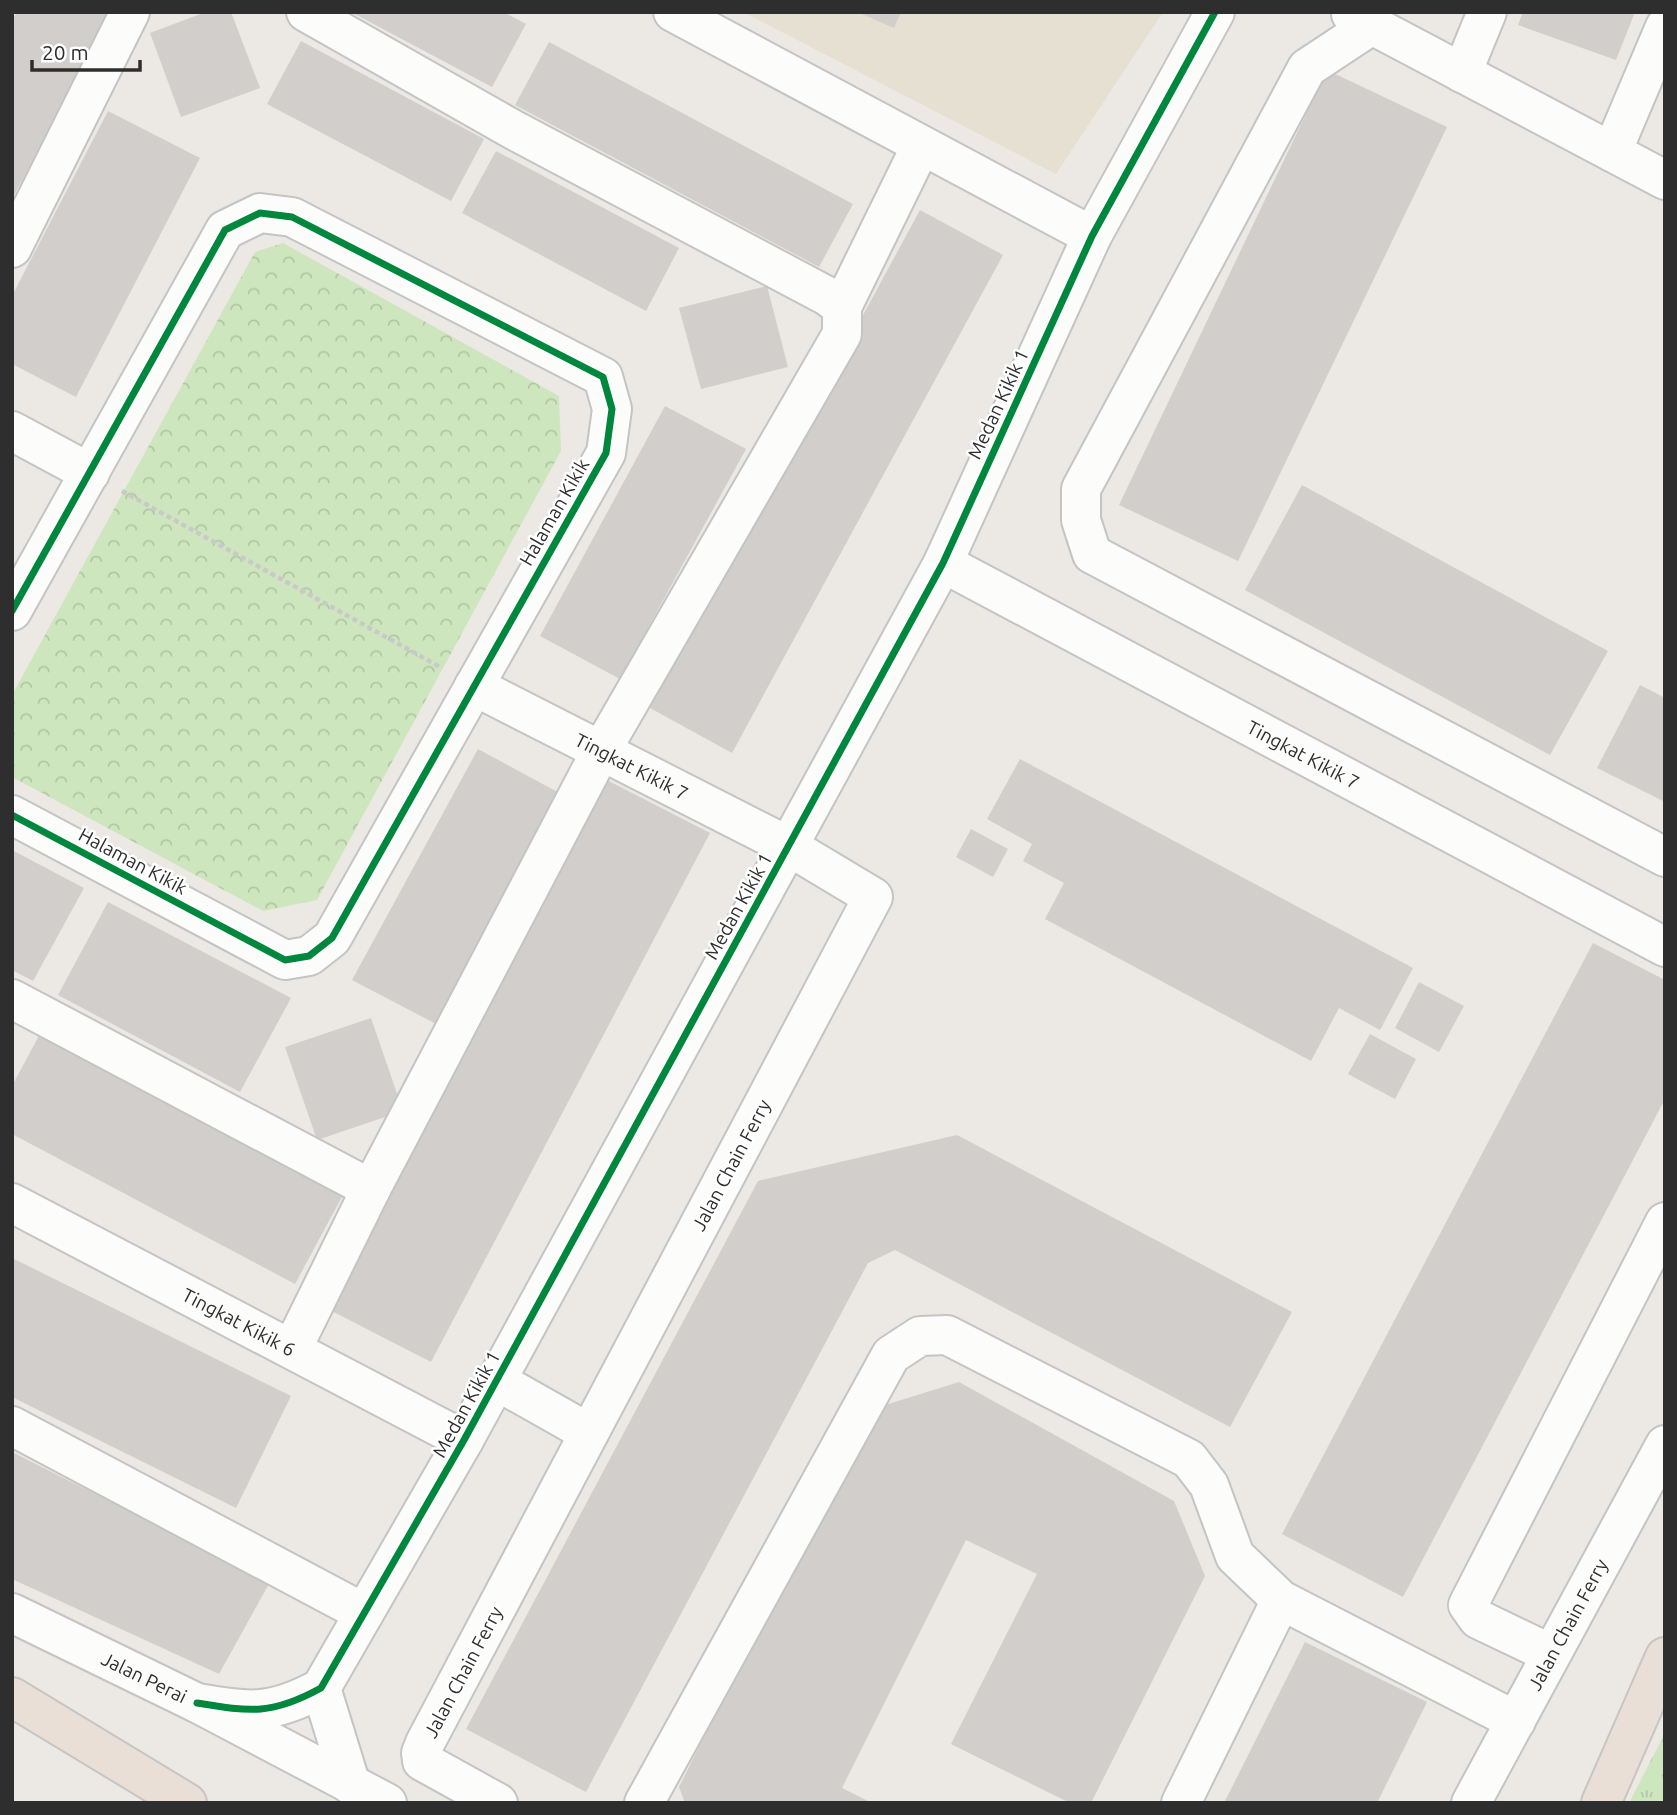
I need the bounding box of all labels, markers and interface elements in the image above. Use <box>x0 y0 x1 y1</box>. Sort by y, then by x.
scale bar <box>32 28 140 72</box>
text: 20 m <box>42 40 89 64</box>
street label: Medan Kikik 1 <box>963 346 1033 462</box>
street label: Halaman Kikik <box>515 454 594 569</box>
street label: Tingkat Kikik 7 <box>1243 716 1363 793</box>
street label: Tingkat Kikik 7 <box>571 728 692 804</box>
street label: Halaman Kikik <box>75 823 191 899</box>
street label: Medan Kikik 1 <box>700 849 776 963</box>
street label: Jalan Chain Ferry <box>687 1096 775 1234</box>
street label: Tingkat Kikik 6 <box>179 1283 299 1360</box>
street label: Medan Kikik 1 <box>428 1347 504 1461</box>
street label: Jalan Chain Ferry <box>1523 1555 1612 1694</box>
street label: Jalan Chain Ferry <box>419 1603 507 1741</box>
street label: Jalan Perai <box>98 1647 190 1707</box>

